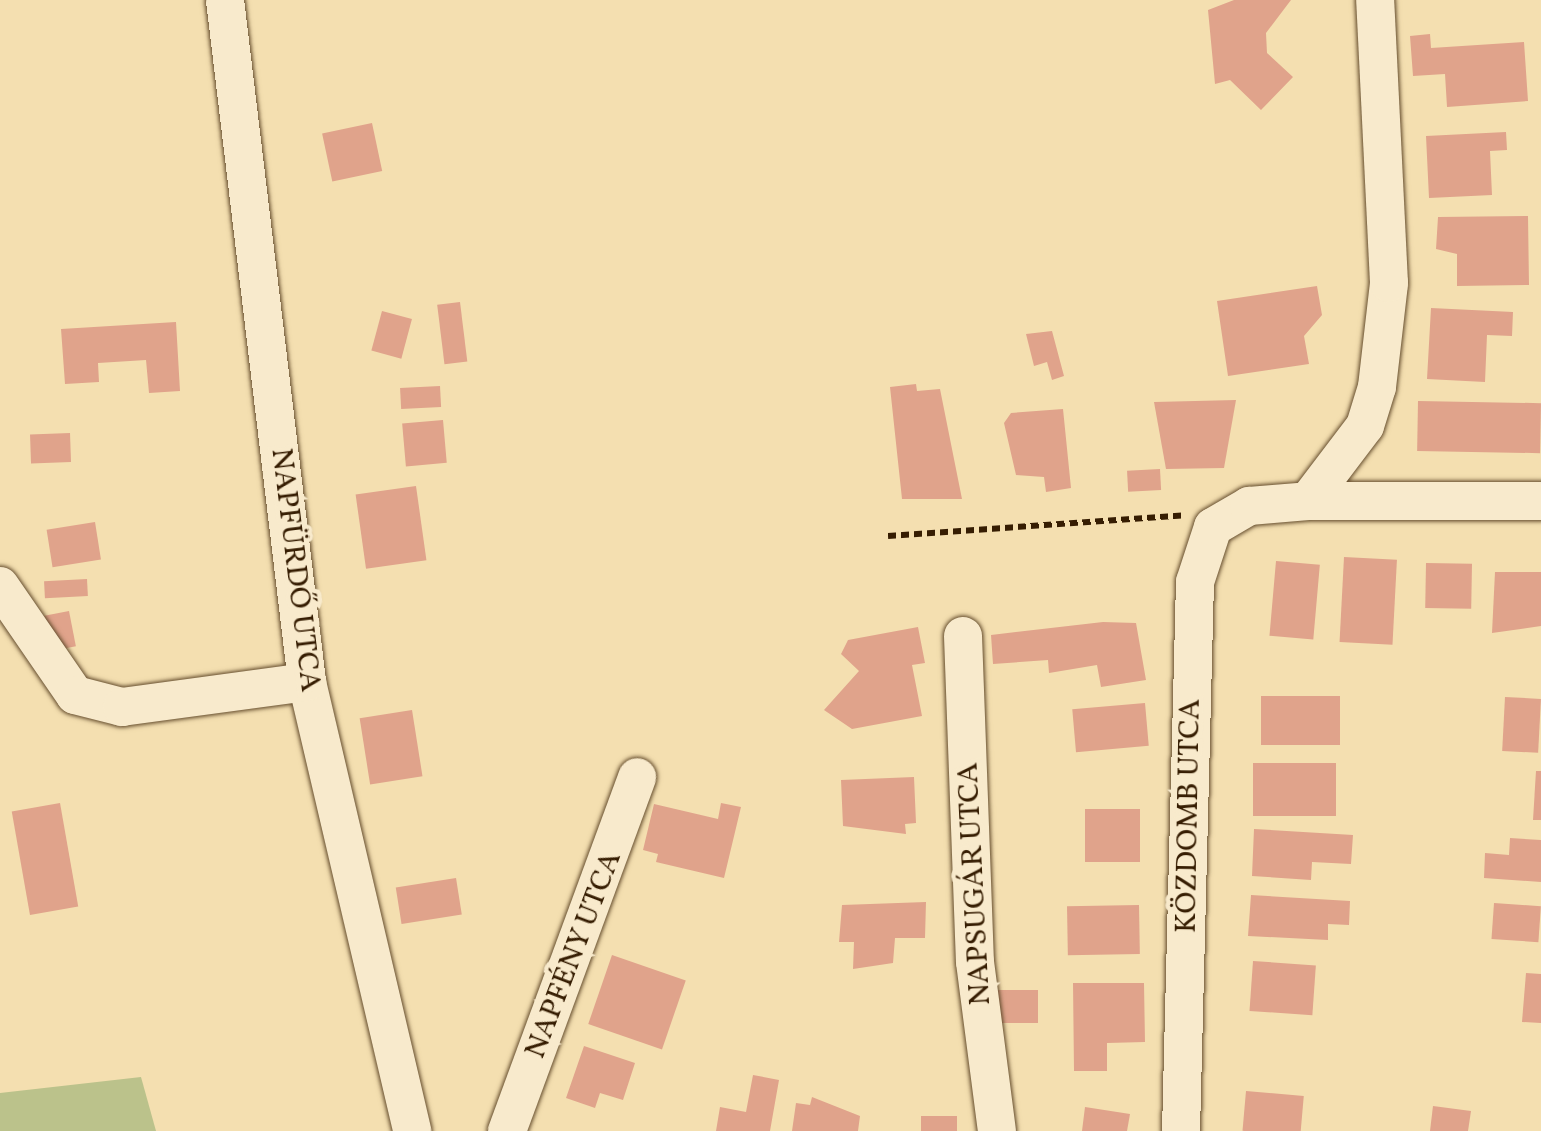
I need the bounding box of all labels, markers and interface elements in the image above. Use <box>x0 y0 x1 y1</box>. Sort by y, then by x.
street label: NAPFÜRDŐ UTCA <box>262 446 328 694</box>
street label: KÖZDOMB UTCA <box>1169 699 1209 933</box>
street label: NAPSUGÁR UTCA <box>951 762 999 1006</box>
street label: NAPFÉNY UTCA <box>518 846 630 1064</box>

